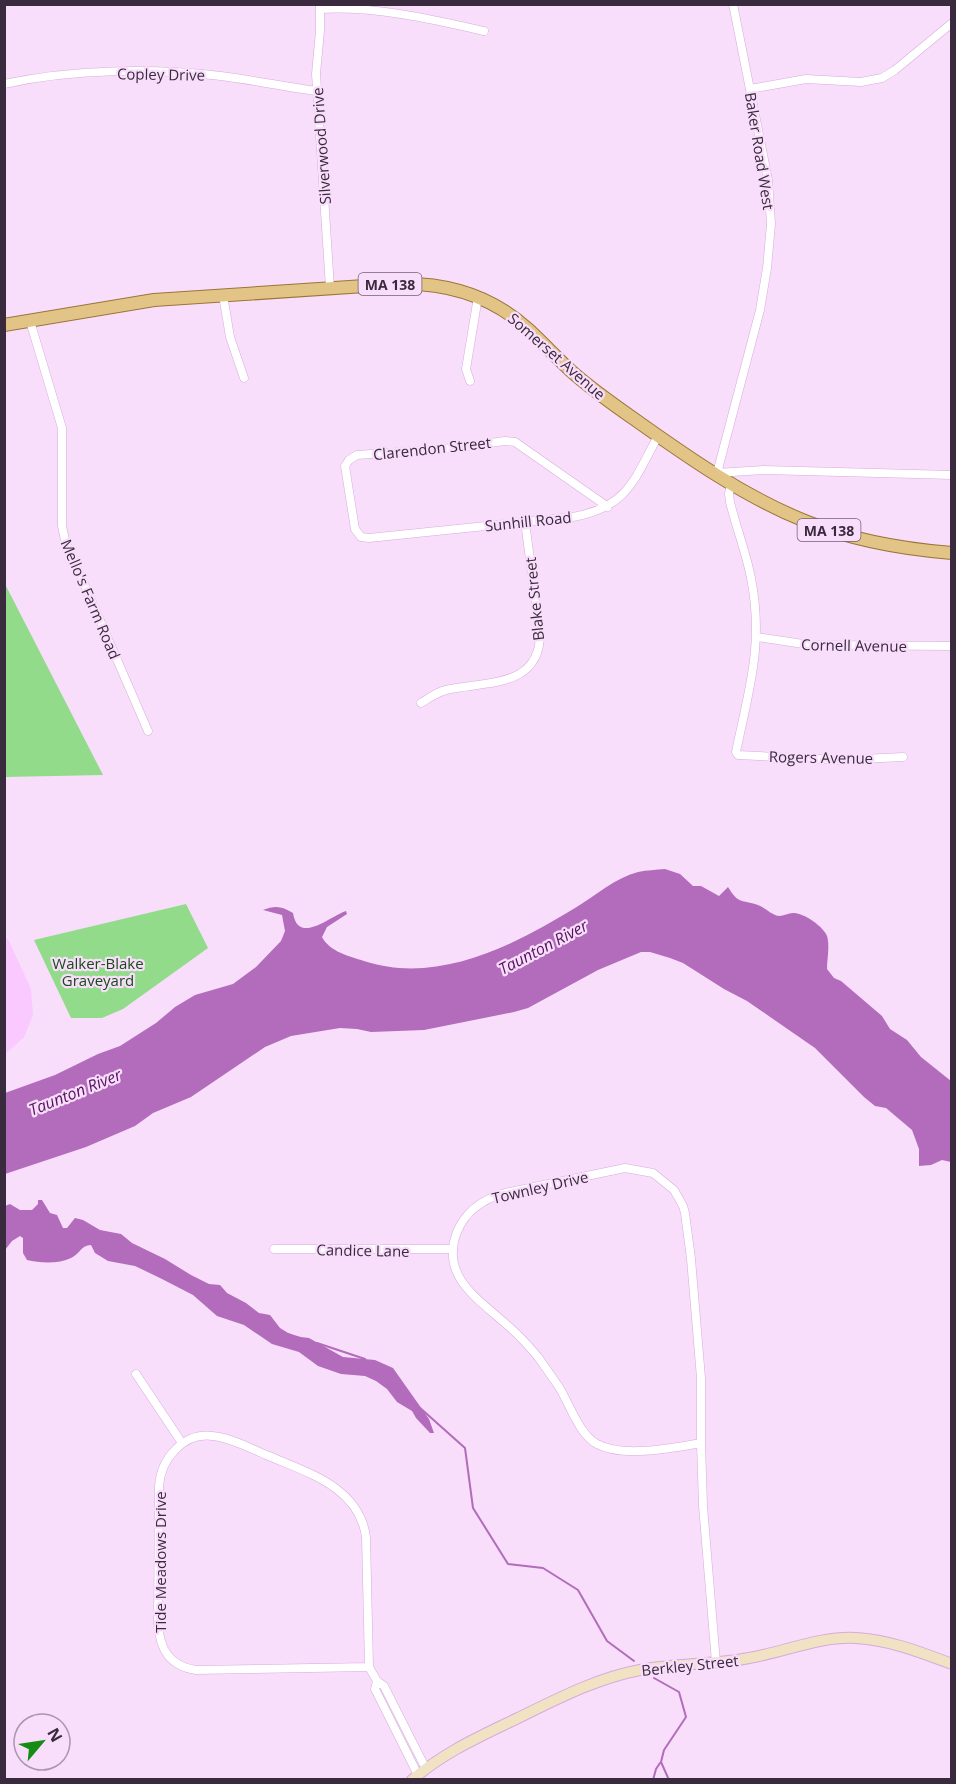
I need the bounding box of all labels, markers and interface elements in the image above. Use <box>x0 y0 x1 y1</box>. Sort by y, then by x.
street label: Copley Drive <box>117 63 205 85</box>
street label: Silverwood Drive <box>307 87 335 205</box>
street label: Baker Road West <box>741 91 779 211</box>
road number: MA 138 <box>358 273 422 295</box>
street label: Somerset Avenue <box>504 308 610 404</box>
street label: Clarendon Street <box>372 432 492 464</box>
street label: Sunhill Road <box>484 507 572 535</box>
road number: MA 138 <box>798 519 860 541</box>
street label: Mello's Farm Road <box>57 536 125 662</box>
street label: Blake Street <box>520 556 548 642</box>
street label: Cornell Avenue <box>801 634 907 656</box>
street label: Rogers Avenue <box>769 746 873 768</box>
water label: Taunton River <box>495 914 592 980</box>
park label: Walker-Blake Graveyard <box>52 953 144 990</box>
water label: Taunton River <box>25 1063 125 1121</box>
street label: Townley Drive <box>490 1166 590 1208</box>
street label: Candice Lane <box>316 1239 410 1261</box>
street label: Tide Meadows Drive <box>150 1491 170 1633</box>
street label: Berkley Street <box>640 1650 740 1680</box>
north arrow <box>12 1712 72 1772</box>
text: N <box>42 1724 68 1746</box>

